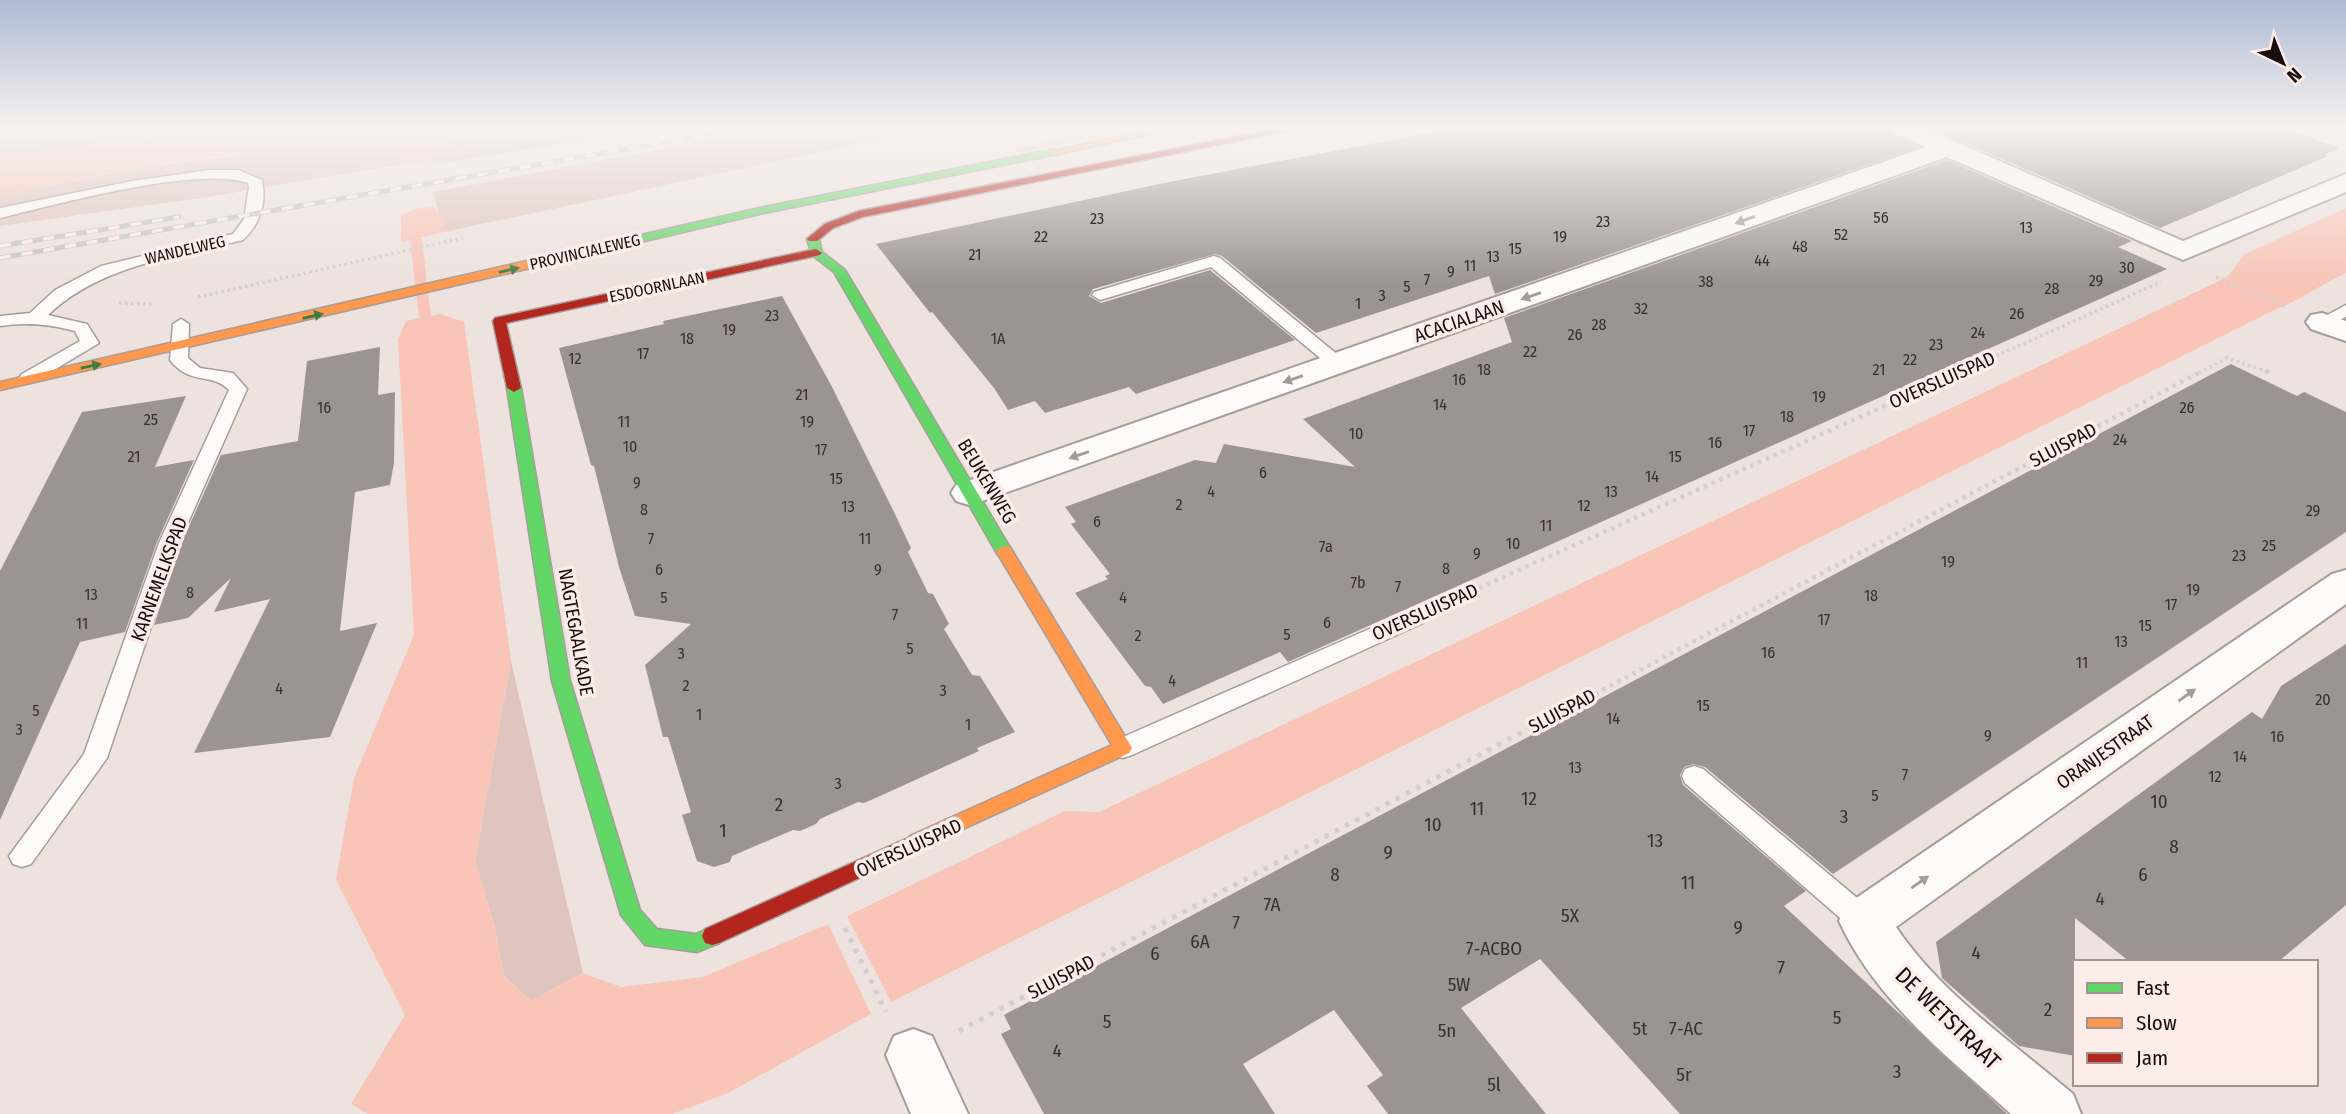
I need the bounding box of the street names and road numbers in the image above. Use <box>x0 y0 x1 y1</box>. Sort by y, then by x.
street label: PROVINCIALEWEG <box>528 230 642 274</box>
street label: WANDELWEG <box>143 232 227 268</box>
street label: ESDOORNLAAN <box>608 268 706 306</box>
street label: ACACIALAAN <box>1411 295 1507 347</box>
street label: OVERSLUISPAD <box>1885 346 1999 414</box>
street label: SLUISPAD <box>2025 418 2101 472</box>
street label: BEUKENWEG <box>953 434 1021 528</box>
street label: KARNEMELKSPAD <box>126 514 192 644</box>
street label: NAGTEGAALKADE <box>554 567 599 697</box>
street label: OVERSLUISPAD <box>1368 578 1482 646</box>
street label: SLUISPAD <box>1524 684 1600 738</box>
street label: ORANJESTRAAT <box>2052 710 2158 794</box>
street label: OVERSLUISPAD <box>853 814 965 882</box>
street label: SLUISPAD <box>1023 950 1099 1004</box>
street label: DE WETSTRAAT <box>1890 961 2007 1075</box>

